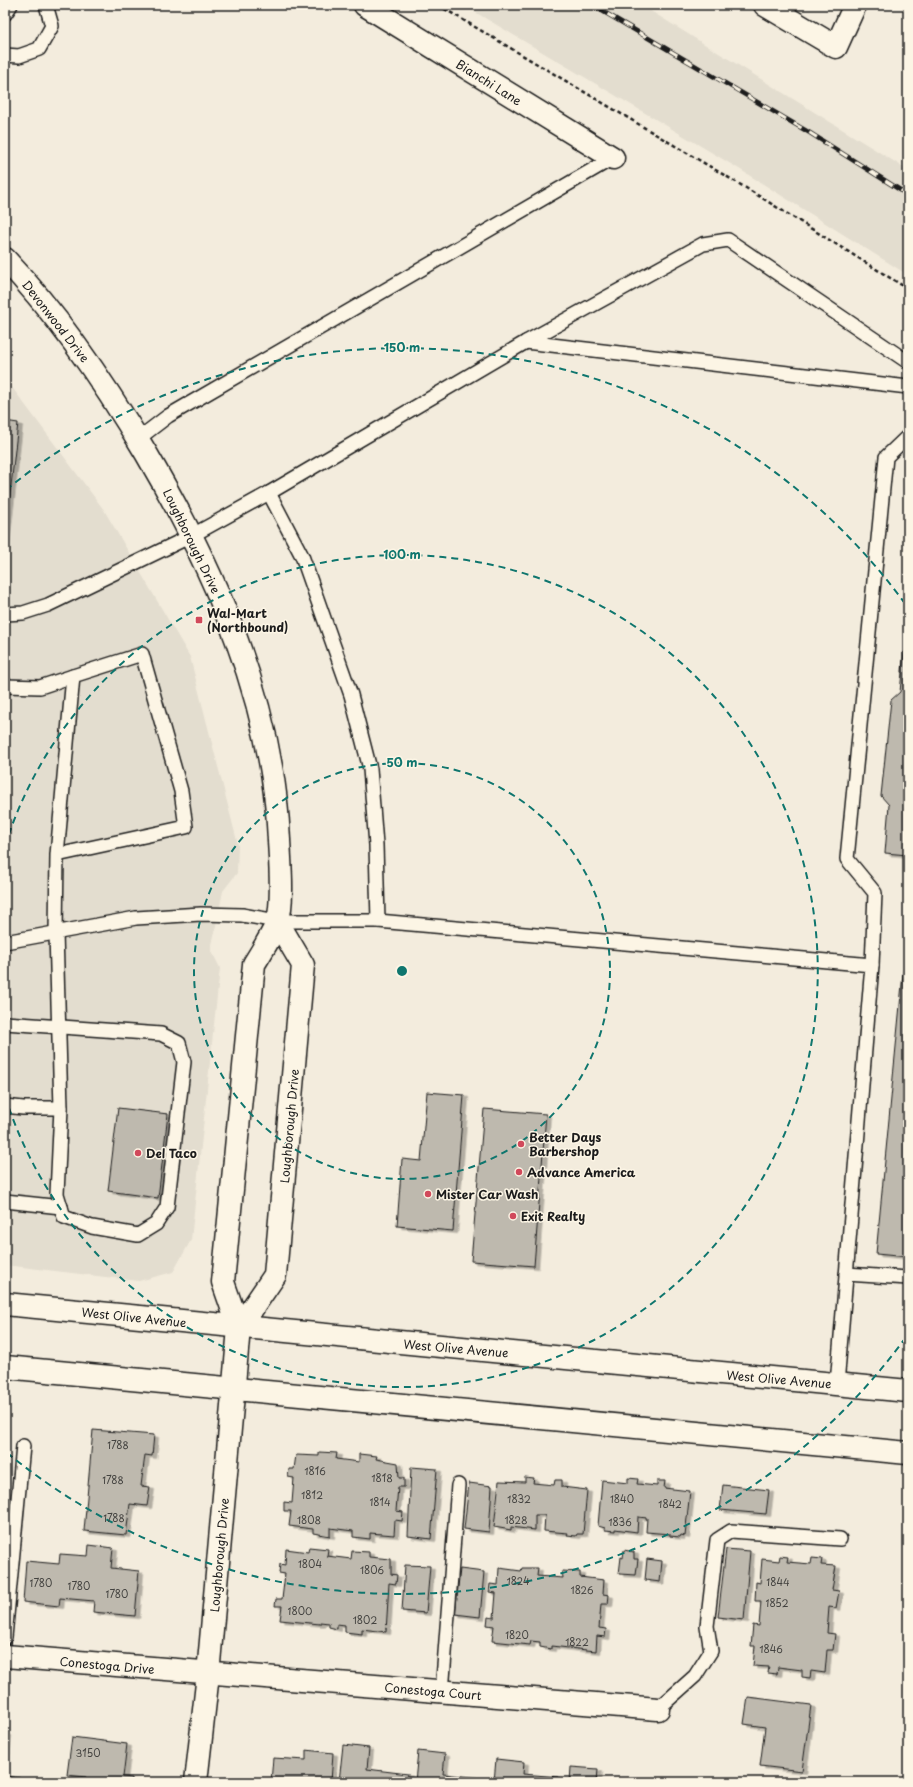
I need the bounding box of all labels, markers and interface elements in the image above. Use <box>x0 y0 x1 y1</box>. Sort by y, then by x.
street label: Bianchi Lane <box>453 55 526 110</box>
street label: Devonwood Drive <box>18 276 94 366</box>
text: 150 m <box>384 338 420 356</box>
street label: Loughborough Drive <box>159 486 225 596</box>
text: 100 m <box>383 545 421 563</box>
place label: Wal-Mart (Northbound) <box>207 604 288 636</box>
marker: Wal-Mart (Northbound) <box>194 615 204 625</box>
text: 50 m <box>386 753 418 771</box>
centre of rings <box>395 964 409 978</box>
street label: Loughborough Drive <box>275 1068 303 1184</box>
place label: Better Days Barbershop <box>529 1128 602 1160</box>
marker: Better Days Barbershop <box>516 1139 526 1149</box>
place label: Del Taco <box>146 1144 197 1162</box>
marker: Del Taco <box>133 1148 143 1158</box>
place label: Advance America <box>527 1163 636 1181</box>
marker: Advance America <box>514 1167 524 1177</box>
place label: Mister Car Wash <box>436 1185 538 1203</box>
marker: Mister Car Wash <box>423 1189 433 1199</box>
place label: Exit Realty <box>521 1207 585 1225</box>
marker: Exit Realty <box>508 1211 518 1221</box>
street label: West Olive Avenue <box>81 1303 187 1331</box>
street label: West Olive Avenue <box>403 1334 509 1362</box>
street label: West Olive Avenue <box>726 1365 832 1393</box>
house number: 1788 <box>107 1437 129 1452</box>
house number: 1816 <box>304 1463 326 1478</box>
house number: 1818 <box>371 1470 393 1485</box>
house number: 1788 <box>102 1472 124 1487</box>
house number: 1812 <box>301 1487 323 1502</box>
house number: 1832 <box>507 1491 531 1506</box>
house number: 1840 <box>610 1491 634 1506</box>
house number: 1814 <box>369 1494 391 1509</box>
house number: 1842 <box>658 1496 682 1511</box>
street label: Loughborough Drive <box>205 1497 233 1613</box>
house number: 1788 <box>103 1510 125 1525</box>
house number: 1808 <box>297 1512 321 1527</box>
house number: 1828 <box>504 1512 528 1527</box>
house number: 1836 <box>608 1514 632 1529</box>
house number: 1804 <box>298 1556 322 1571</box>
house number: 1806 <box>360 1562 384 1577</box>
house number: 1824 <box>506 1573 530 1588</box>
house number: 1844 <box>766 1574 790 1589</box>
house number: 1780 <box>30 1575 52 1590</box>
house number: 1780 <box>68 1578 90 1593</box>
house number: 1826 <box>571 1582 593 1597</box>
house number: 1780 <box>106 1586 128 1601</box>
house number: 1852 <box>766 1595 788 1610</box>
house number: 1800 <box>288 1603 312 1618</box>
house number: 1802 <box>353 1612 377 1627</box>
house number: 1820 <box>505 1627 529 1642</box>
house number: 1822 <box>565 1634 589 1649</box>
house number: 1846 <box>759 1641 783 1656</box>
street label: Conestoga Drive <box>59 1652 155 1678</box>
street label: Conestoga Court <box>384 1678 482 1704</box>
house number: 3150 <box>76 1745 100 1760</box>

